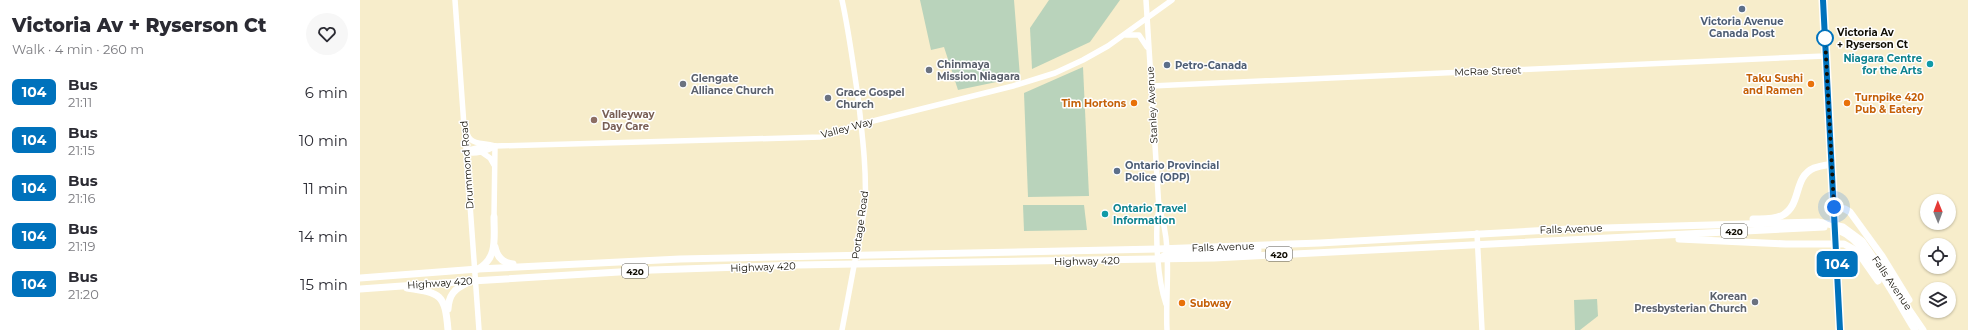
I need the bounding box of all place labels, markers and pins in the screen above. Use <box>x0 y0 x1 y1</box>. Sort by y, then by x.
marker: Victoria Avenue Canada Post <box>1737 4 1747 14</box>
place label: Victoria Avenue Canada Post <box>1699 15 1784 40</box>
place label: Victoria Av + Ryserson Ct <box>1836 26 1909 51</box>
marker: Victoria Av + Ryserson Ct <box>1816 29 1834 47</box>
place label: Niagara Centre for the Arts <box>1843 52 1923 77</box>
place label: Chinmaya Mission Niagara <box>937 58 1020 83</box>
place label: Petro-Canada <box>1175 59 1247 72</box>
marker: Niagara Centre for the Arts <box>1925 59 1935 69</box>
marker: Petro-Canada <box>1162 60 1172 70</box>
marker: Chinmaya Mission Niagara <box>924 65 934 75</box>
place label: Glengate Alliance Church <box>690 72 774 97</box>
place label: Taku Sushi and Ramen <box>1743 72 1803 97</box>
marker: Glengate Alliance Church <box>678 79 688 89</box>
marker: Taku Sushi and Ramen <box>1806 79 1816 89</box>
place label: Grace Gospel Church <box>836 86 905 111</box>
place label: Turnpike 420 Pub & Eatery <box>1855 91 1924 116</box>
marker: Grace Gospel Church <box>823 93 833 103</box>
place label: Tim Hortons <box>1061 97 1127 110</box>
marker: Tim Hortons <box>1129 98 1139 108</box>
marker: Turnpike 420 Pub & Eatery <box>1842 98 1852 108</box>
place label: Valleyway Day Care <box>601 108 655 133</box>
marker: Valleyway Day Care <box>589 115 599 125</box>
place label: Ontario Provincial Police (OPP) <box>1125 159 1219 184</box>
marker: Ontario Provincial Police (OPP) <box>1112 166 1122 176</box>
place label: Ontario Travel Information <box>1113 202 1187 227</box>
marker: Ontario Travel Information <box>1100 209 1110 219</box>
place label: Korean Presbysterian Church <box>1634 290 1747 315</box>
place label: Subway <box>1190 297 1232 310</box>
marker: Korean Presbysterian Church <box>1750 297 1760 307</box>
marker: Subway <box>1177 298 1187 308</box>

